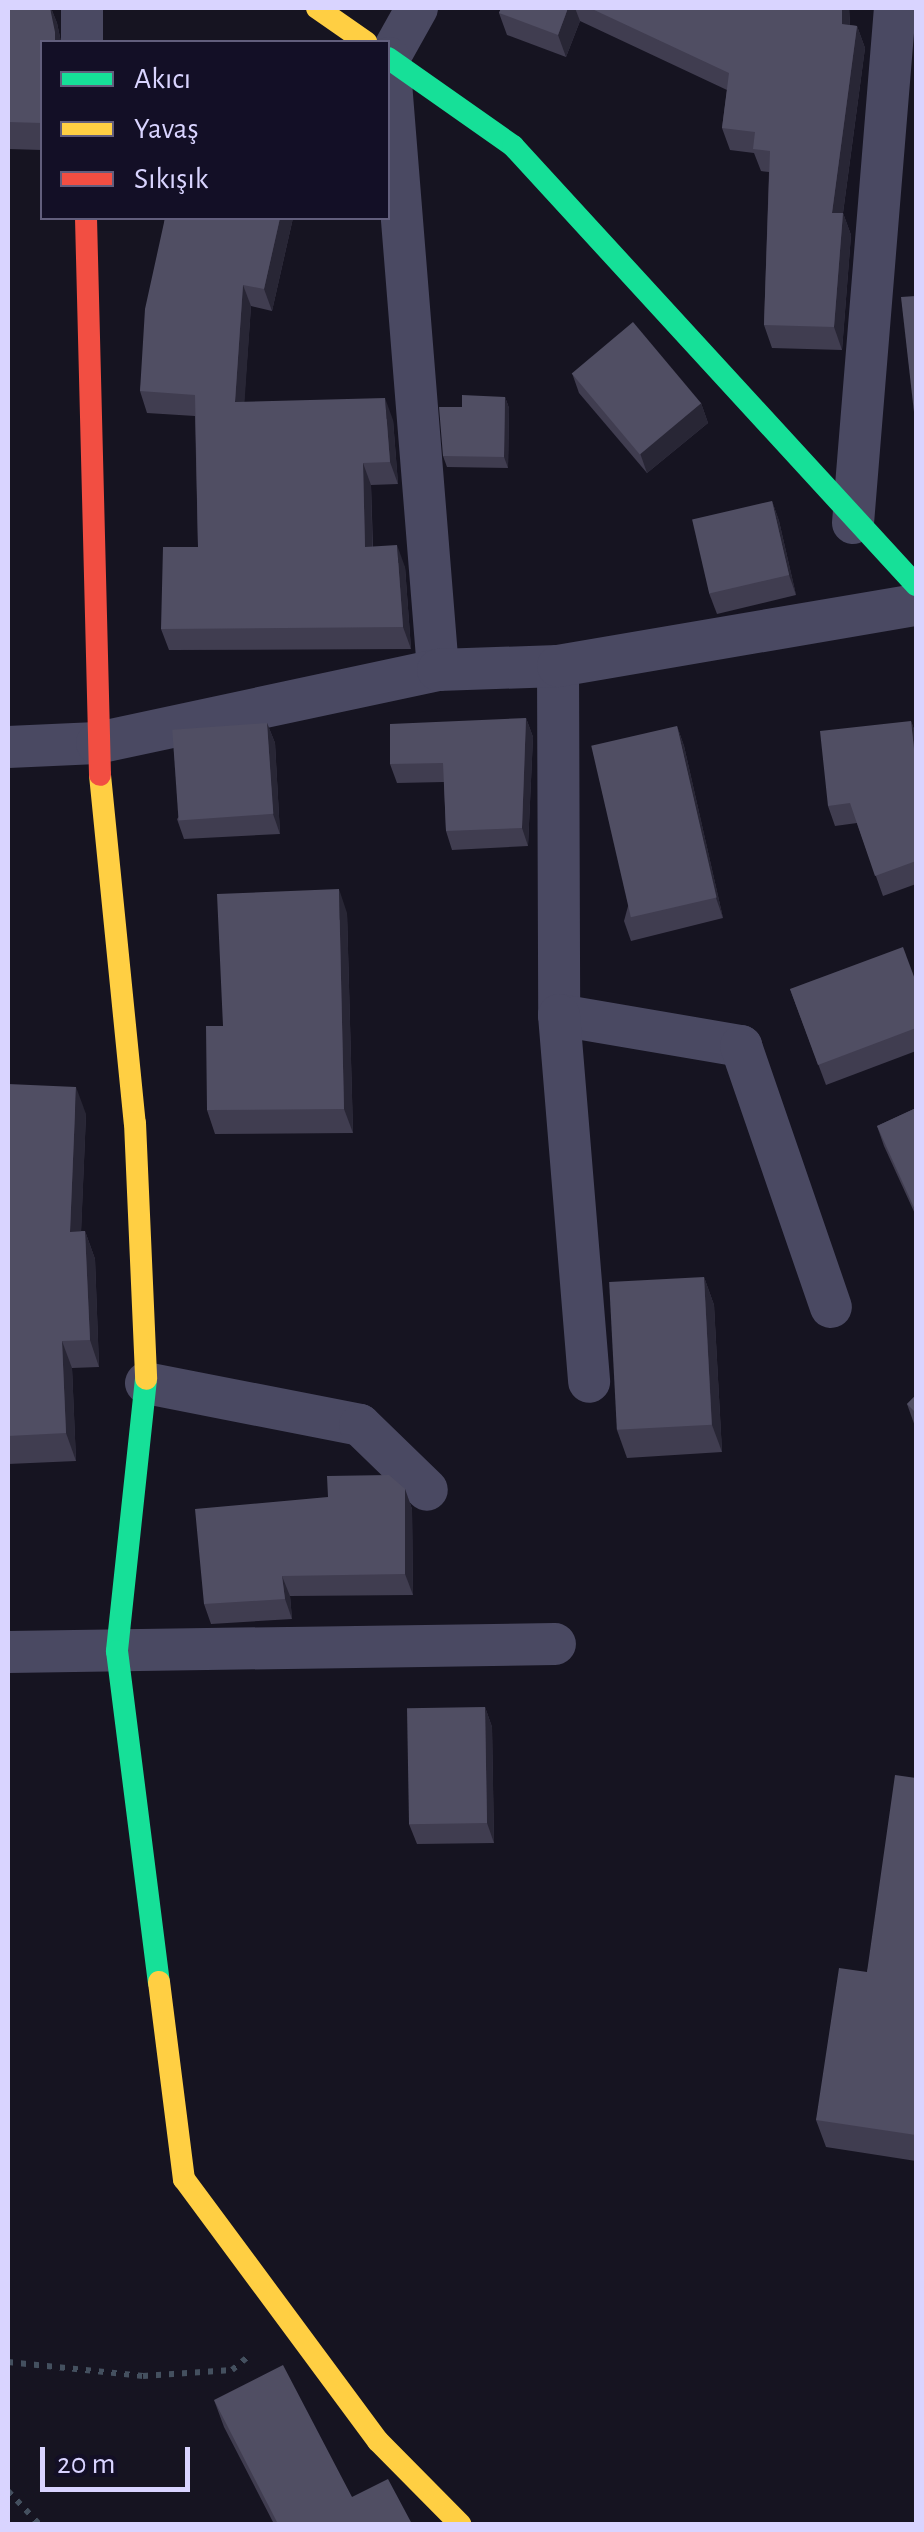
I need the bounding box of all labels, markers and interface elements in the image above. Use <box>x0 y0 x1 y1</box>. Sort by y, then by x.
legend <box>40 40 390 220</box>
text: Akıcı <box>134 64 191 94</box>
text: Yavaş <box>134 114 199 144</box>
text: Sıkışık <box>134 164 208 194</box>
scale bar <box>45 2427 195 2489</box>
text: 20 m <box>57 2449 115 2479</box>

